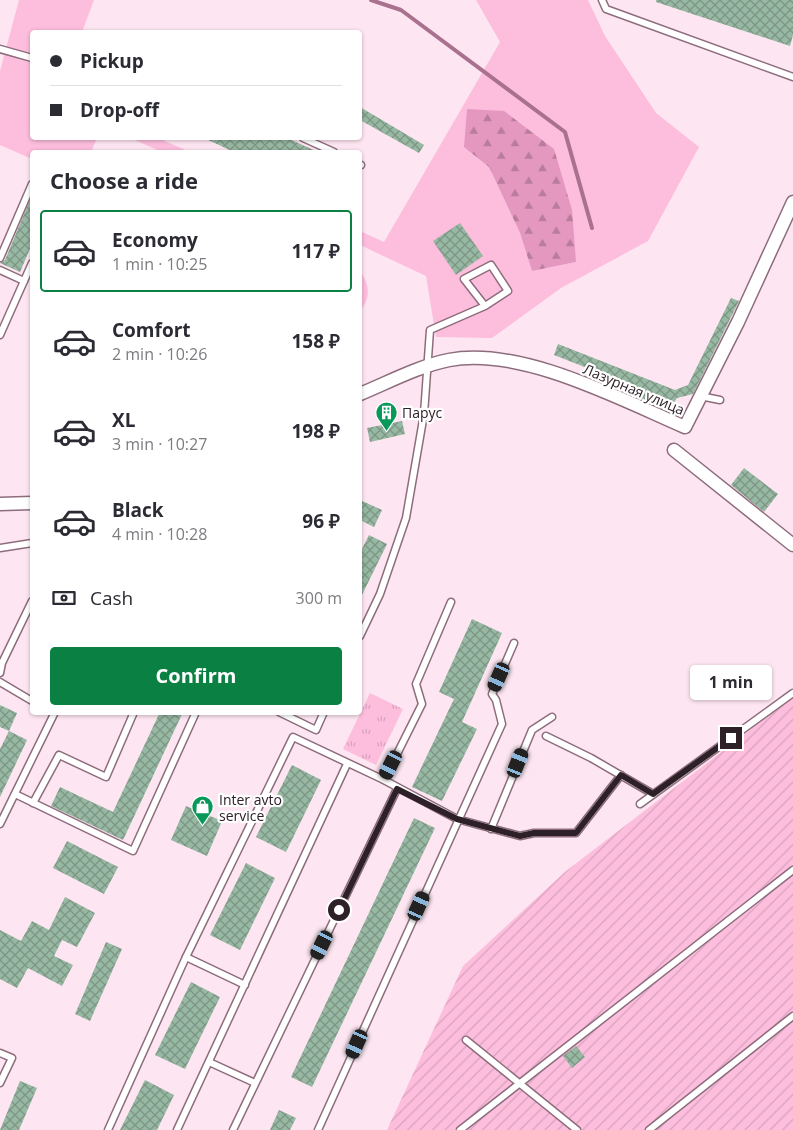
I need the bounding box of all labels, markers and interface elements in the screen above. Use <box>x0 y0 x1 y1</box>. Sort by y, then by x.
text: Pickup <box>80 48 144 74</box>
text: Drop-off <box>80 97 159 123</box>
text: Choose a ride <box>50 165 198 195</box>
text: Economy <box>112 227 198 253</box>
icon: car <box>52 229 97 274</box>
text: 117 ₽ <box>291 238 340 264</box>
text: 1 min · 10:25 <box>112 253 207 275</box>
text: Comfort <box>112 317 191 343</box>
icon: car <box>52 319 97 364</box>
text: 158 ₽ <box>291 328 340 354</box>
text: 2 min · 10:26 <box>112 343 207 365</box>
street label: Лазурная улица <box>580 359 688 419</box>
building icon: Парус <box>374 400 398 431</box>
place label: Парус <box>402 403 443 422</box>
text: XL <box>112 407 135 433</box>
icon: car <box>52 409 97 454</box>
text: 198 ₽ <box>291 418 340 444</box>
text: 3 min · 10:27 <box>112 433 207 455</box>
text: Black <box>112 497 164 523</box>
icon: car <box>52 499 97 544</box>
text: 96 ₽ <box>302 508 340 534</box>
text: 4 min · 10:28 <box>112 523 207 545</box>
icon: cash <box>50 584 78 612</box>
text: Cash <box>90 585 133 611</box>
text: 300 m <box>296 587 342 609</box>
button: Confirm <box>50 647 342 705</box>
car <box>486 660 511 694</box>
callout: 1 min <box>690 666 772 700</box>
text: 1 min <box>709 671 753 693</box>
route end <box>720 727 742 749</box>
car <box>505 746 530 780</box>
car <box>377 748 404 782</box>
place label: Inter avto service <box>219 790 282 825</box>
shop icon: Inter avto service <box>191 795 215 826</box>
car <box>406 889 431 923</box>
route start <box>328 899 350 921</box>
car <box>308 928 335 962</box>
car <box>344 1027 369 1061</box>

